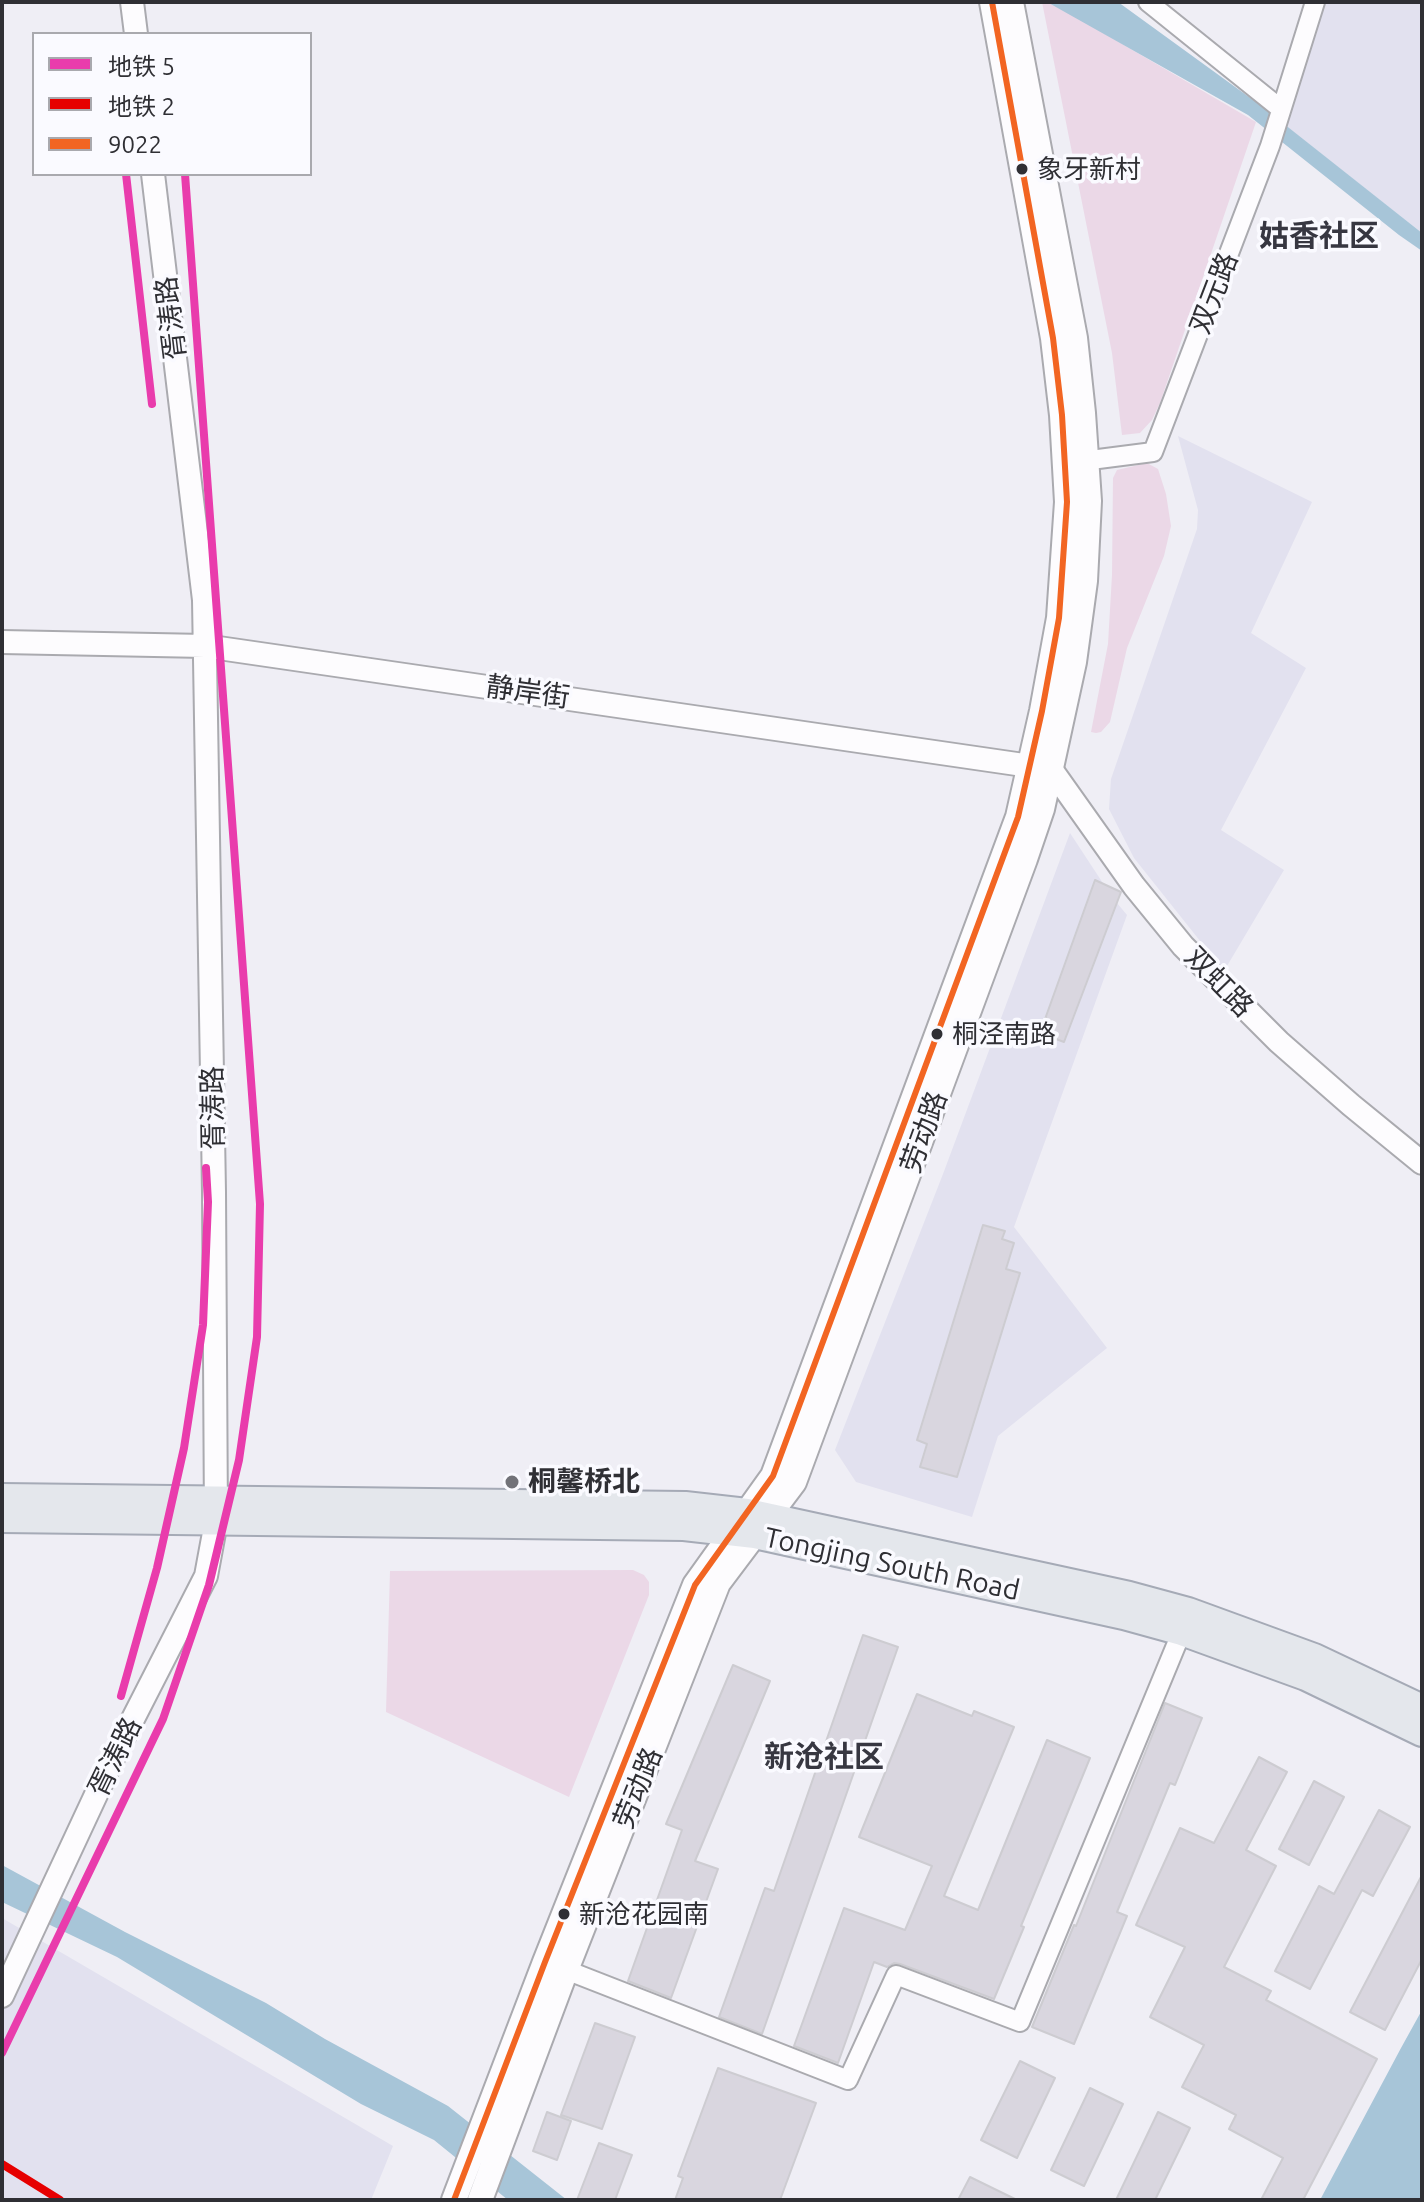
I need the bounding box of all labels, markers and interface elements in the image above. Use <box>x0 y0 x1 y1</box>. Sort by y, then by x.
legend <box>32 32 312 176</box>
text: 地铁 5 <box>108 53 175 80</box>
text: 地铁 2 <box>108 93 175 120</box>
text: 9022 <box>108 131 162 158</box>
place label: 象牙新村 <box>1037 153 1141 185</box>
marker: 象牙新村 <box>1014 161 1030 177</box>
district label: 姑香社区 <box>1259 218 1379 254</box>
street label: 双元路 <box>1183 248 1245 338</box>
street label: 胥涛路 <box>149 274 193 362</box>
street label: 静岸街 <box>484 670 572 714</box>
street label: 双虹路 <box>1178 940 1260 1024</box>
place label: 桐泾南路 <box>952 1018 1056 1050</box>
marker: 桐泾南路 <box>929 1026 945 1042</box>
street label: 胥涛路 <box>195 1066 231 1150</box>
street label: 劳动路 <box>894 1087 954 1177</box>
place label: 桐馨桥北 <box>528 1465 640 1499</box>
marker: 桐馨桥北 <box>503 1473 521 1491</box>
street label: Tongjing South Road <box>761 1521 1023 1607</box>
street label: 胥涛路 <box>81 1712 149 1802</box>
district label: 新沧社区 <box>764 1739 884 1775</box>
street label: 劳动路 <box>607 1743 669 1833</box>
place label: 新沧花园南 <box>579 1898 709 1930</box>
marker: 新沧花园南 <box>556 1906 572 1922</box>

